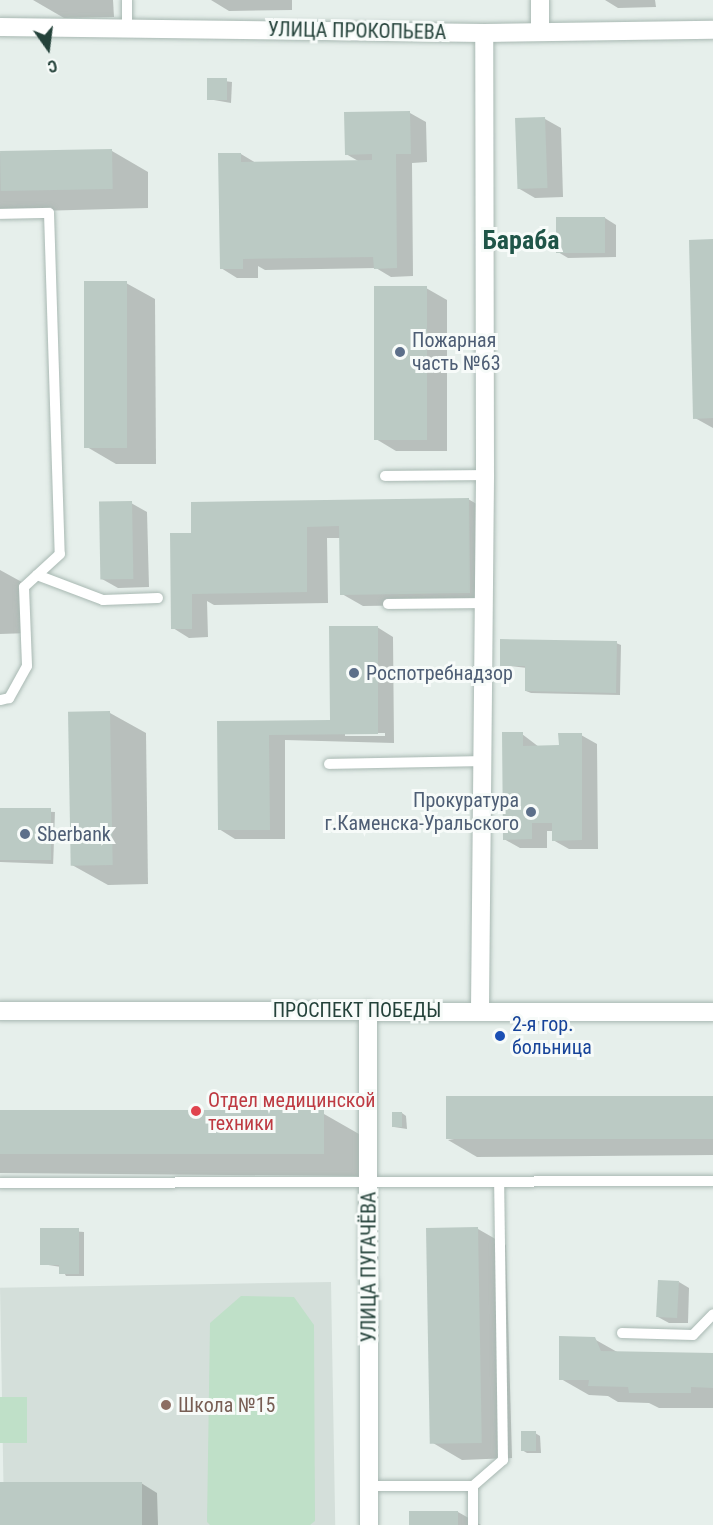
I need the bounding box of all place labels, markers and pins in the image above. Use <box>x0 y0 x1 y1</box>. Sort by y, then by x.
place label: Пожарная часть №63 <box>412 328 501 375</box>
marker: Пожарная часть №63 <box>393 345 407 359</box>
place label: Роспотребнадзор <box>366 661 513 685</box>
marker: Роспотребнадзор <box>347 666 361 680</box>
place label: Прокуратура г.Каменска-Уральского <box>325 789 519 836</box>
marker: Прокуратура г.Каменска-Уральского <box>524 805 538 819</box>
place label: Sberbank <box>37 822 111 846</box>
marker: Sberbank <box>18 827 32 841</box>
place label: 2-я гор. больница <box>512 1012 592 1059</box>
marker: 2-я гор. больница <box>493 1029 507 1043</box>
place label: Отдел медицинской техники <box>208 1088 376 1135</box>
marker: Отдел медицинской техники <box>189 1104 203 1118</box>
place label: Школа №15 <box>178 1393 275 1417</box>
marker: Школа №15 <box>159 1398 173 1412</box>

